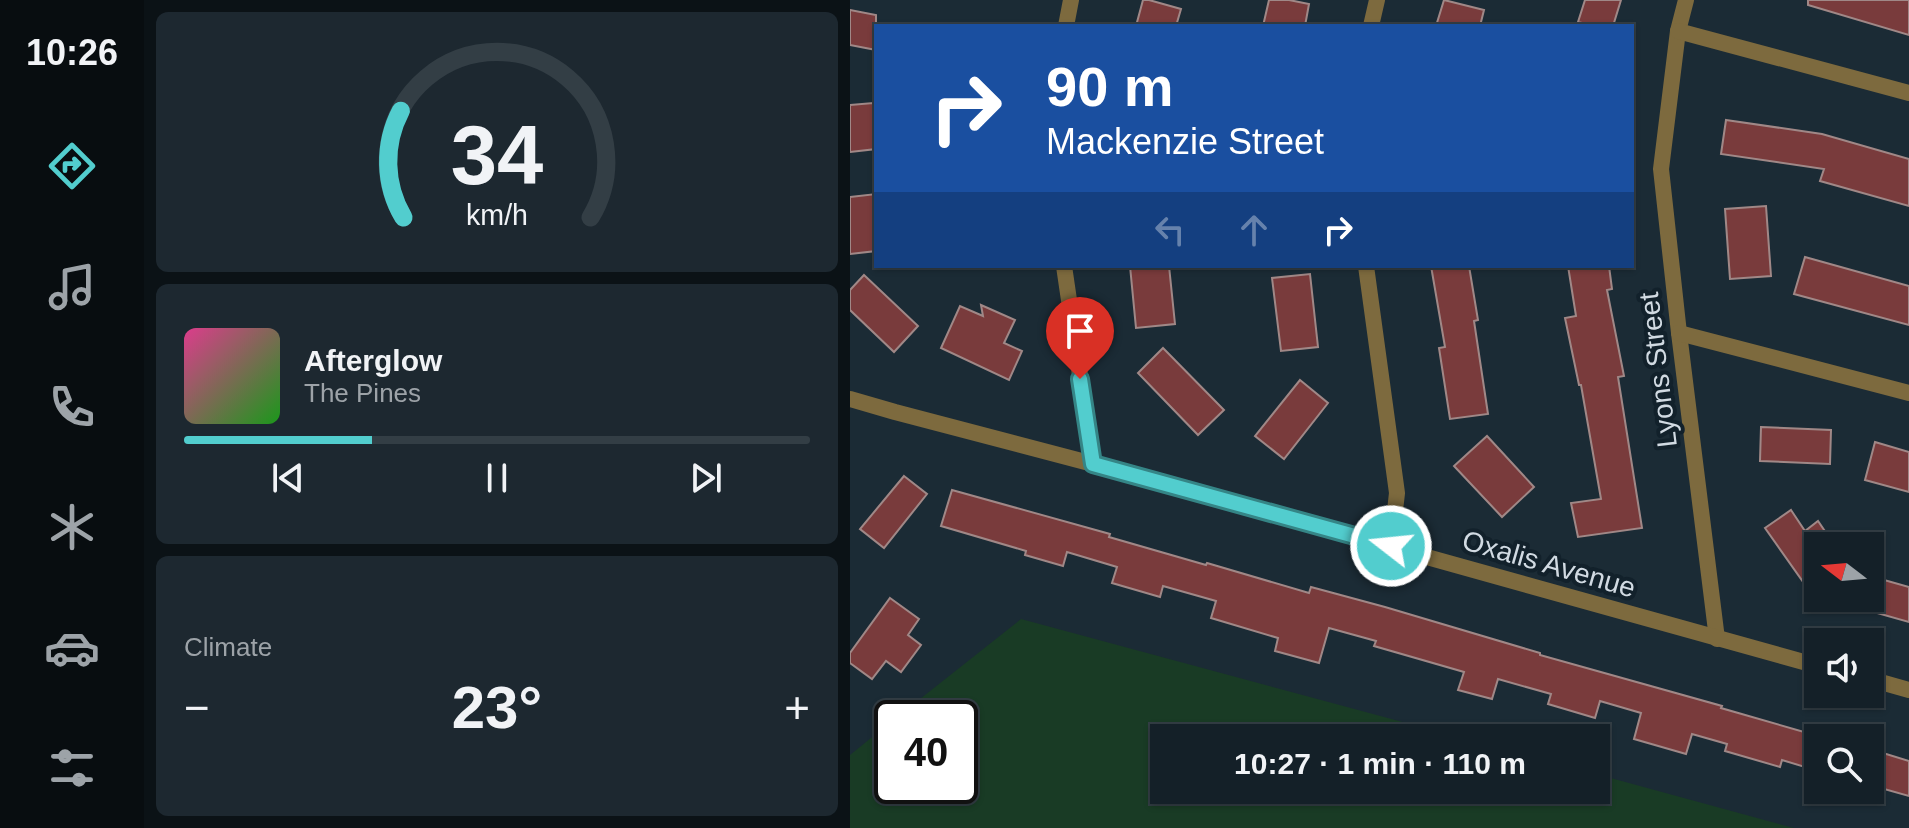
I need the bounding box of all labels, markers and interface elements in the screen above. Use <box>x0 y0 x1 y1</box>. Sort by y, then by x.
text: 10:26 <box>26 32 118 73</box>
text: 90 m <box>1046 55 1174 118</box>
icon: right <box>914 56 1018 160</box>
text: 34 <box>451 109 543 202</box>
text: Mackenzie Street <box>1046 121 1324 162</box>
icon: directions <box>44 138 100 194</box>
text: km/h <box>466 199 528 231</box>
icon: left <box>1148 208 1192 252</box>
icon: ahead <box>1232 208 1276 252</box>
icon: right <box>1316 208 1360 252</box>
icon: music <box>44 259 100 315</box>
street label: Lyons Street <box>1633 290 1683 449</box>
pin <box>1046 297 1114 379</box>
icon: arrive <box>1058 309 1102 353</box>
text: Afterglow <box>304 344 442 377</box>
text: The Pines <box>304 378 421 408</box>
icon: phone <box>44 379 100 435</box>
icon: previous <box>266 456 310 500</box>
icon: pause <box>475 456 519 500</box>
icon: next <box>684 456 728 500</box>
icon: climate <box>44 499 100 555</box>
position arrow <box>1349 504 1433 588</box>
street label: Oxalis Avenue <box>1459 524 1639 604</box>
north arrow <box>1804 532 1884 612</box>
map controls <box>1804 532 1884 804</box>
icon: car <box>44 620 100 676</box>
button: sound <box>1804 628 1884 708</box>
text: Climate <box>184 632 272 662</box>
text: 23° <box>452 674 542 741</box>
text: − <box>184 683 210 732</box>
text: + <box>784 683 810 732</box>
speed limit sign: 40 <box>874 700 978 804</box>
button: search <box>1804 724 1884 804</box>
icon: filters <box>44 740 100 796</box>
text: 10:27 · 1 min · 110 m <box>1234 747 1526 780</box>

